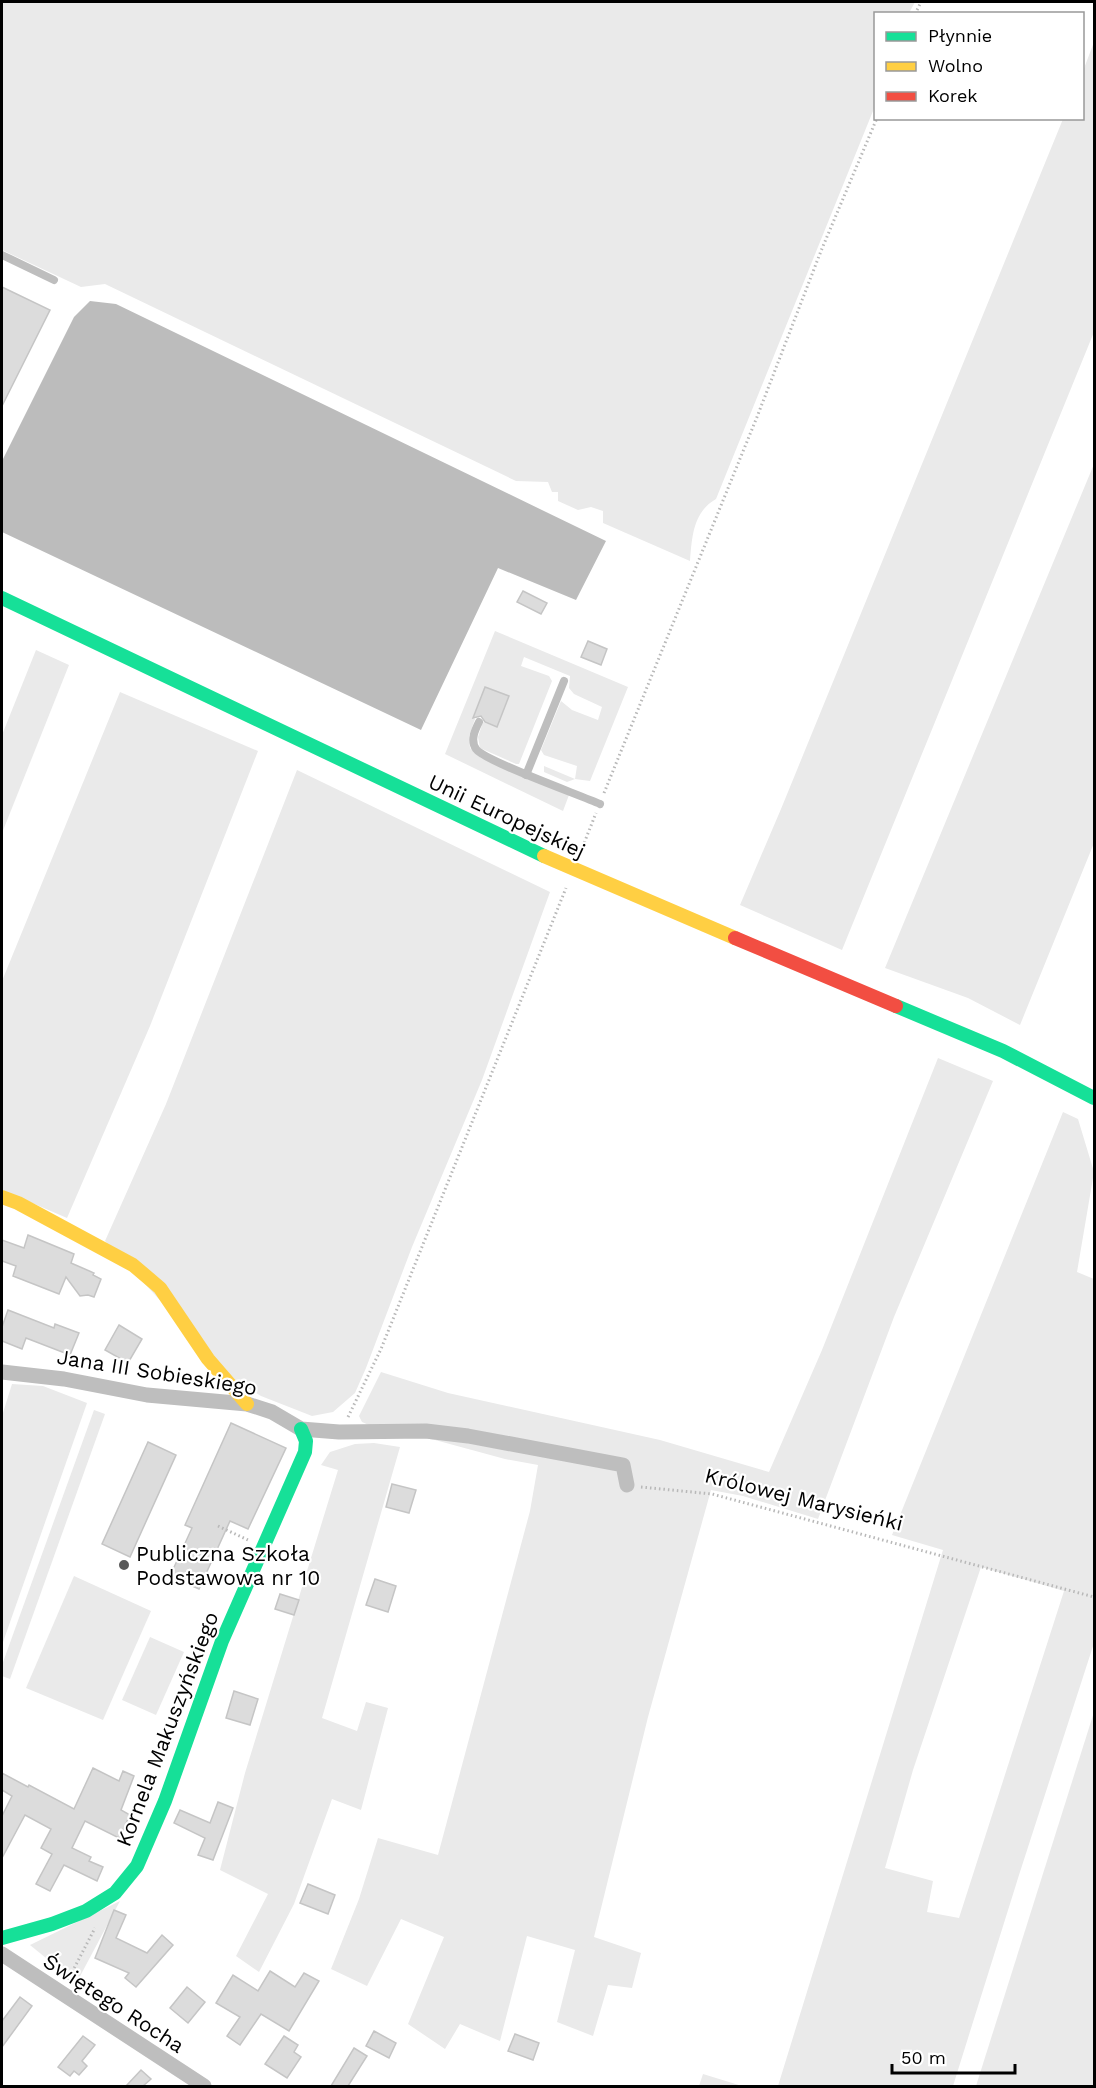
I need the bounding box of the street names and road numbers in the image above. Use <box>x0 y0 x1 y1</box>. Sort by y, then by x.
street label: Unii Europejskiej <box>425 769 589 863</box>
street label: Jana III Sobieskiego <box>55 1344 259 1400</box>
street label: Królowej Marysieńki <box>702 1462 906 1536</box>
street label: Kornela Makuszyńskiego <box>111 1608 223 1850</box>
street label: Świętego Rocha <box>39 1948 189 2058</box>

